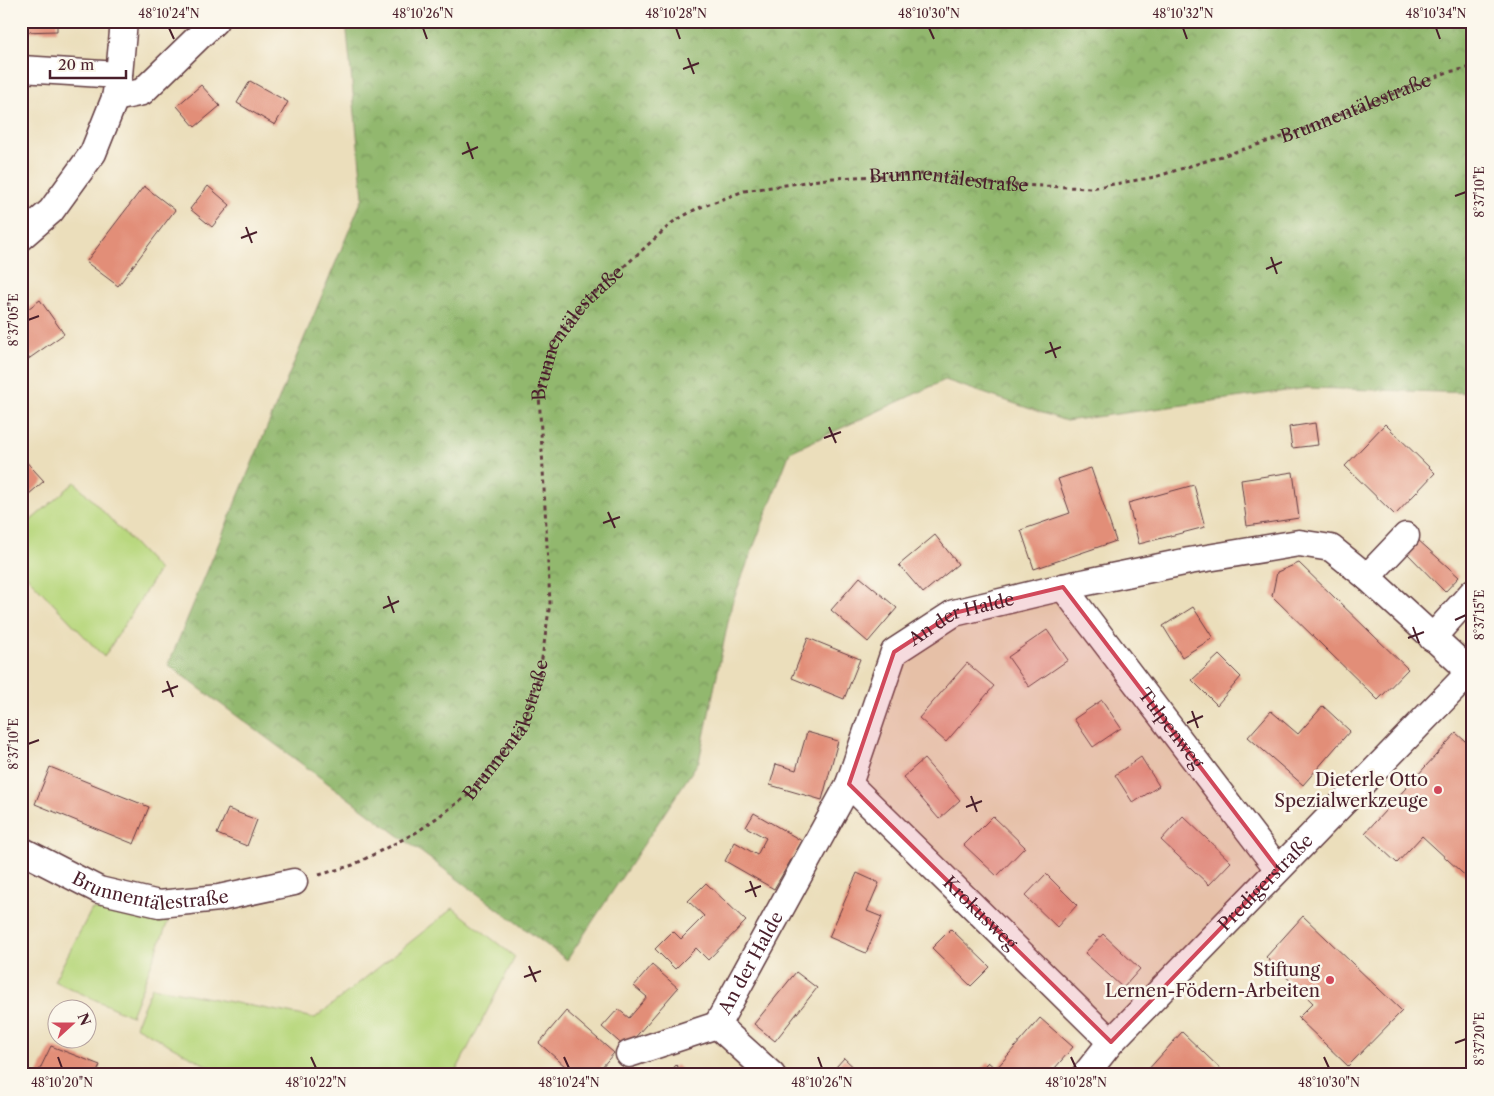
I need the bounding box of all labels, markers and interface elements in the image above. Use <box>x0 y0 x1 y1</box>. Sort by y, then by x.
text: 48°10'24"N <box>138 6 200 21</box>
text: 48°10'26"N <box>392 6 454 21</box>
text: 48°10'28"N <box>645 6 707 21</box>
text: 48°10'30"N <box>898 6 960 21</box>
text: 48°10'32"N <box>1152 6 1214 21</box>
text: 48°10'34"N <box>1405 6 1467 21</box>
scale bar <box>50 48 126 80</box>
text: 20 m <box>58 55 94 74</box>
street label: Brunnentälestraße <box>1278 69 1434 148</box>
street label: Brunnentälestraße <box>868 163 1029 196</box>
text: 8°37'10"E <box>1472 166 1487 218</box>
street label: Brunnentälestraße <box>528 261 628 401</box>
text: 8°37'05"E <box>6 293 21 347</box>
street label: An der Halde <box>904 588 1017 651</box>
text: 8°37'15"E <box>1472 590 1487 640</box>
street label: Brunnentälestraße <box>458 658 553 805</box>
street label: Tulpenweg <box>1133 684 1209 774</box>
text: 8°37'10"E <box>6 718 21 770</box>
place label: Dieterle Otto Spezialwerkzeuge <box>1274 769 1428 812</box>
marker: Dieterle Otto Spezialwerkzeuge <box>1432 784 1444 796</box>
street label: Predigerstraße <box>1214 830 1318 936</box>
street label: Brunnentälestraße <box>68 867 231 915</box>
street label: Krokusweg <box>938 872 1022 955</box>
street label: An der Halde <box>713 908 788 1019</box>
place label: Stiftung Lernen-Födern-Arbeiten <box>1105 959 1320 1002</box>
marker: Stiftung Lernen-Födern-Arbeiten <box>1324 974 1336 986</box>
north arrow <box>48 998 98 1048</box>
text: N <box>74 1010 95 1028</box>
text: 8°37'20"E <box>1472 1012 1487 1066</box>
text: 48°10'20"N <box>31 1075 93 1090</box>
text: 48°10'22"N <box>285 1075 347 1090</box>
text: 48°10'24"N <box>538 1075 600 1090</box>
text: 48°10'26"N <box>791 1075 853 1090</box>
text: 48°10'28"N <box>1045 1075 1107 1090</box>
text: 48°10'30"N <box>1298 1075 1360 1090</box>

